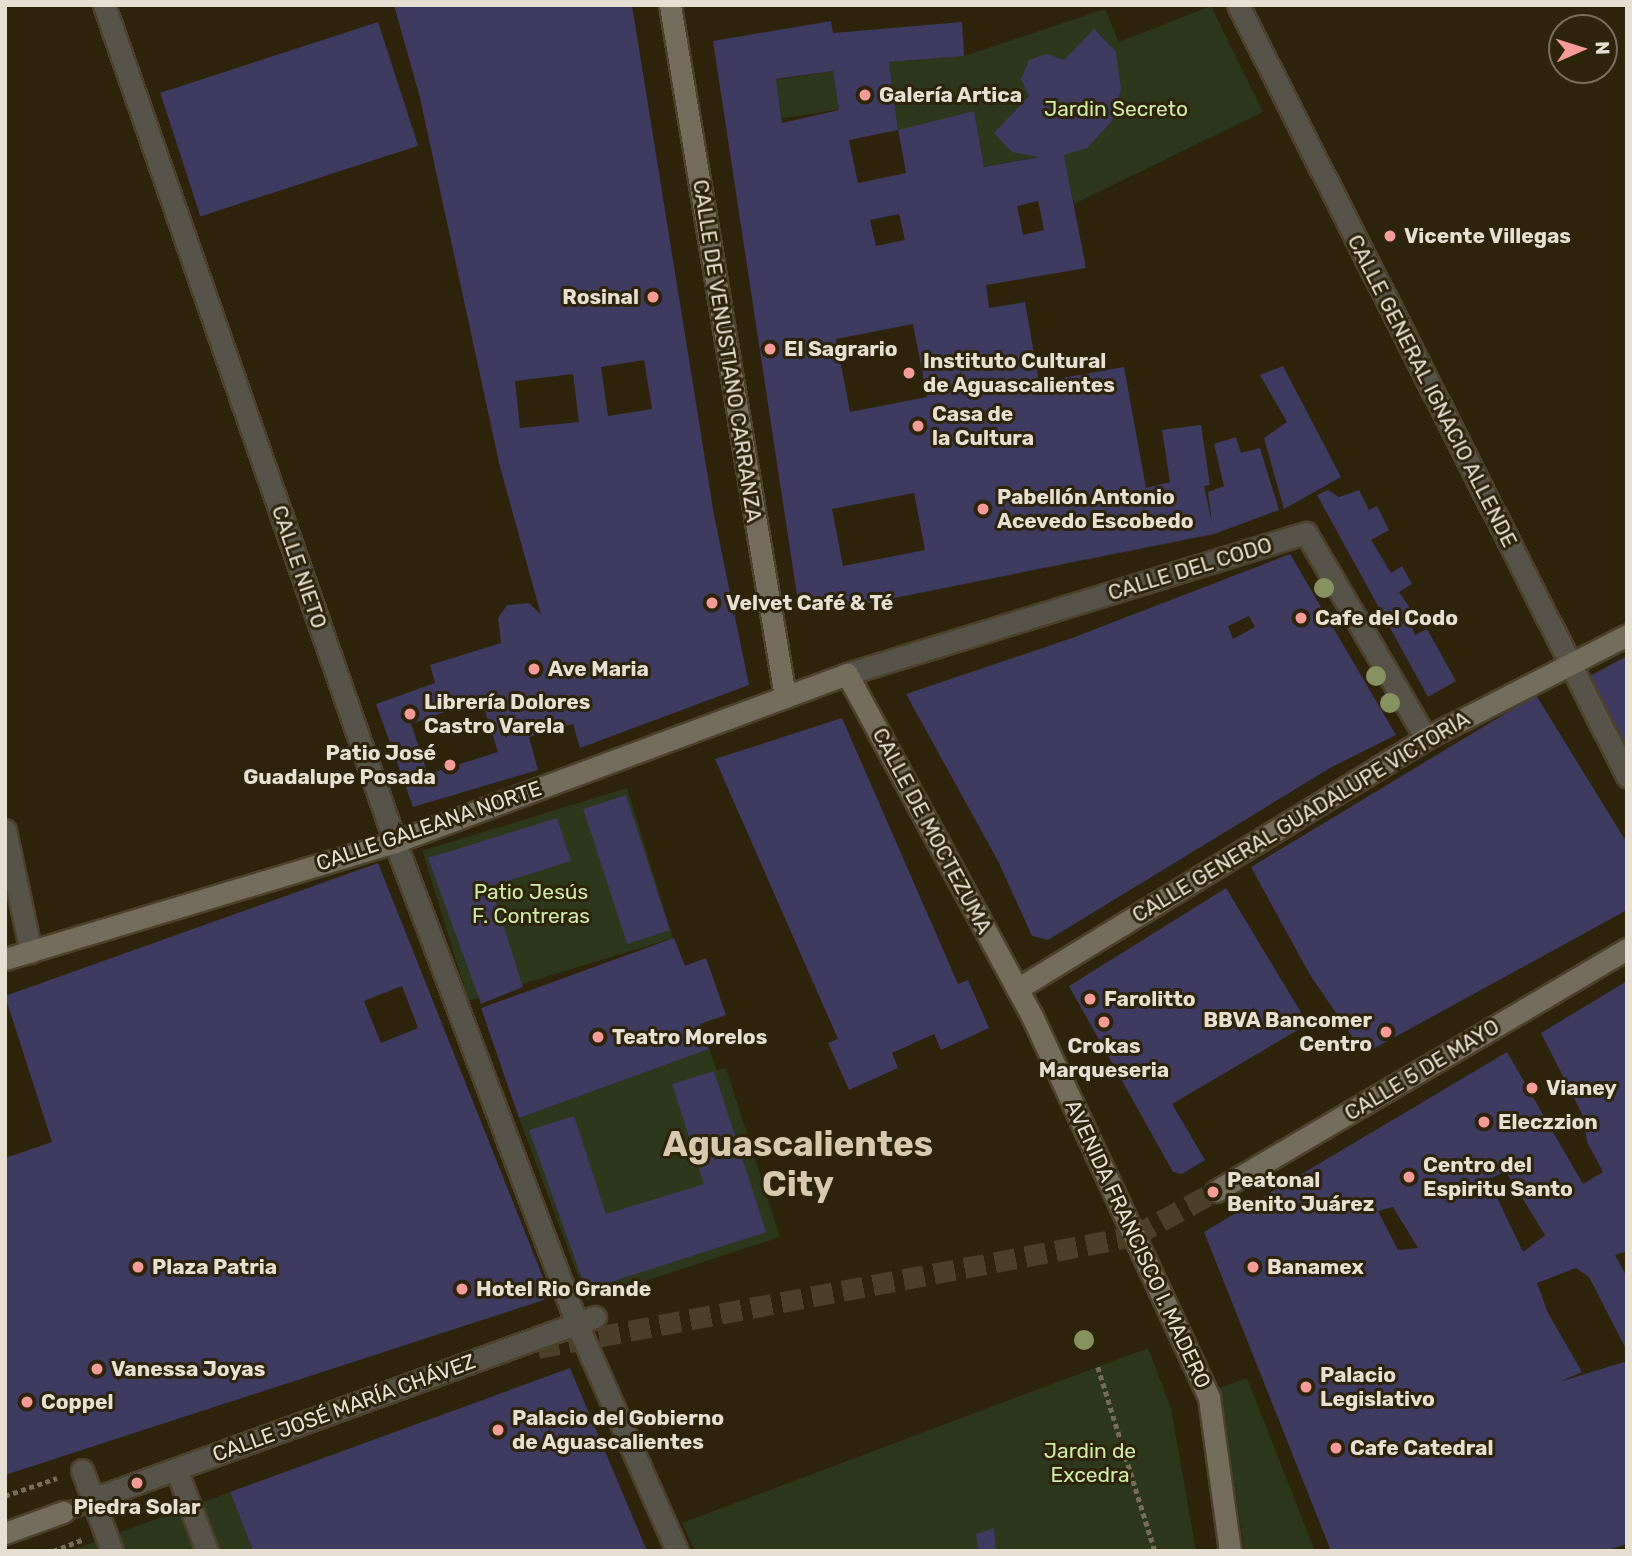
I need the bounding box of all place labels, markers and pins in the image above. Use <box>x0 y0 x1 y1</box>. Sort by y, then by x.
place label: Galería Artica <box>879 82 1023 108</box>
marker: Galería Artica <box>857 87 873 103</box>
place label: Vicente Villegas <box>1404 223 1571 249</box>
marker: Vicente Villegas <box>1382 228 1398 244</box>
place label: Rosinal <box>562 284 639 310</box>
marker: Rosinal <box>645 289 661 305</box>
place label: El Sagrario <box>784 336 898 362</box>
marker: El Sagrario <box>762 341 778 357</box>
place label: Instituto Cultural de Aguascalientes <box>923 348 1115 398</box>
marker: Instituto Cultural de Aguascalientes <box>901 365 917 381</box>
place label: Casa de la Cultura <box>932 401 1034 451</box>
marker: Casa de la Cultura <box>910 418 926 434</box>
place label: Pabellón Antonio Acevedo Escobedo <box>997 484 1194 534</box>
marker: Pabellón Antonio Acevedo Escobedo <box>975 501 991 517</box>
place label: Velvet Café & Té <box>726 590 894 616</box>
marker: Velvet Café & Té <box>704 595 720 611</box>
place label: Cafe del Codo <box>1315 605 1458 631</box>
marker: Cafe del Codo <box>1293 610 1309 626</box>
place label: Ave Maria <box>548 656 649 682</box>
marker: Ave Maria <box>526 661 542 677</box>
place label: Librería Dolores Castro Varela <box>424 689 590 739</box>
marker: Librería Dolores Castro Varela <box>402 706 418 722</box>
place label: Patio José Guadalupe Posada <box>243 740 436 790</box>
marker: Patio José Guadalupe Posada <box>442 757 458 773</box>
place label: Farolitto <box>1104 986 1196 1012</box>
marker: Farolitto <box>1082 991 1098 1007</box>
place label: BBVA Bancomer Centro <box>1203 1007 1372 1057</box>
marker: Crokas Marqueseria <box>1096 1014 1112 1030</box>
place label: Teatro Morelos <box>612 1024 767 1050</box>
marker: BBVA Bancomer Centro <box>1378 1024 1394 1040</box>
marker: Teatro Morelos <box>590 1029 606 1045</box>
place label: Crokas Marqueseria <box>1039 1033 1169 1083</box>
place label: Vianey <box>1546 1075 1617 1101</box>
marker: Vianey <box>1524 1080 1540 1096</box>
place label: Eleczzion <box>1498 1109 1598 1135</box>
marker: Eleczzion <box>1476 1114 1492 1130</box>
place label: Centro del Espiritu Santo <box>1423 1152 1573 1202</box>
place label: Peatonal Benito Juárez <box>1227 1167 1374 1217</box>
marker: Centro del Espiritu Santo <box>1401 1169 1417 1185</box>
marker: Peatonal Benito Juárez <box>1205 1184 1221 1200</box>
place label: Plaza Patria <box>152 1254 277 1280</box>
place label: Banamex <box>1267 1254 1364 1280</box>
marker: Plaza Patria <box>130 1259 146 1275</box>
marker: Banamex <box>1245 1259 1261 1275</box>
place label: Hotel Rio Grande <box>476 1276 651 1302</box>
marker: Hotel Rio Grande <box>454 1281 470 1297</box>
place label: Vanessa Joyas <box>111 1356 265 1382</box>
marker: Vanessa Joyas <box>89 1361 105 1377</box>
place label: Palacio Legislativo <box>1320 1362 1435 1412</box>
marker: Palacio Legislativo <box>1298 1379 1314 1395</box>
place label: Coppel <box>41 1389 114 1415</box>
marker: Coppel <box>19 1394 35 1410</box>
place label: Palacio del Gobierno de Aguascalientes <box>512 1405 724 1455</box>
marker: Palacio del Gobierno de Aguascalientes <box>490 1422 506 1438</box>
place label: Cafe Catedral <box>1350 1435 1493 1461</box>
marker: Cafe Catedral <box>1328 1440 1344 1456</box>
marker: Piedra Solar <box>129 1475 145 1491</box>
place label: Piedra Solar <box>74 1494 200 1520</box>

